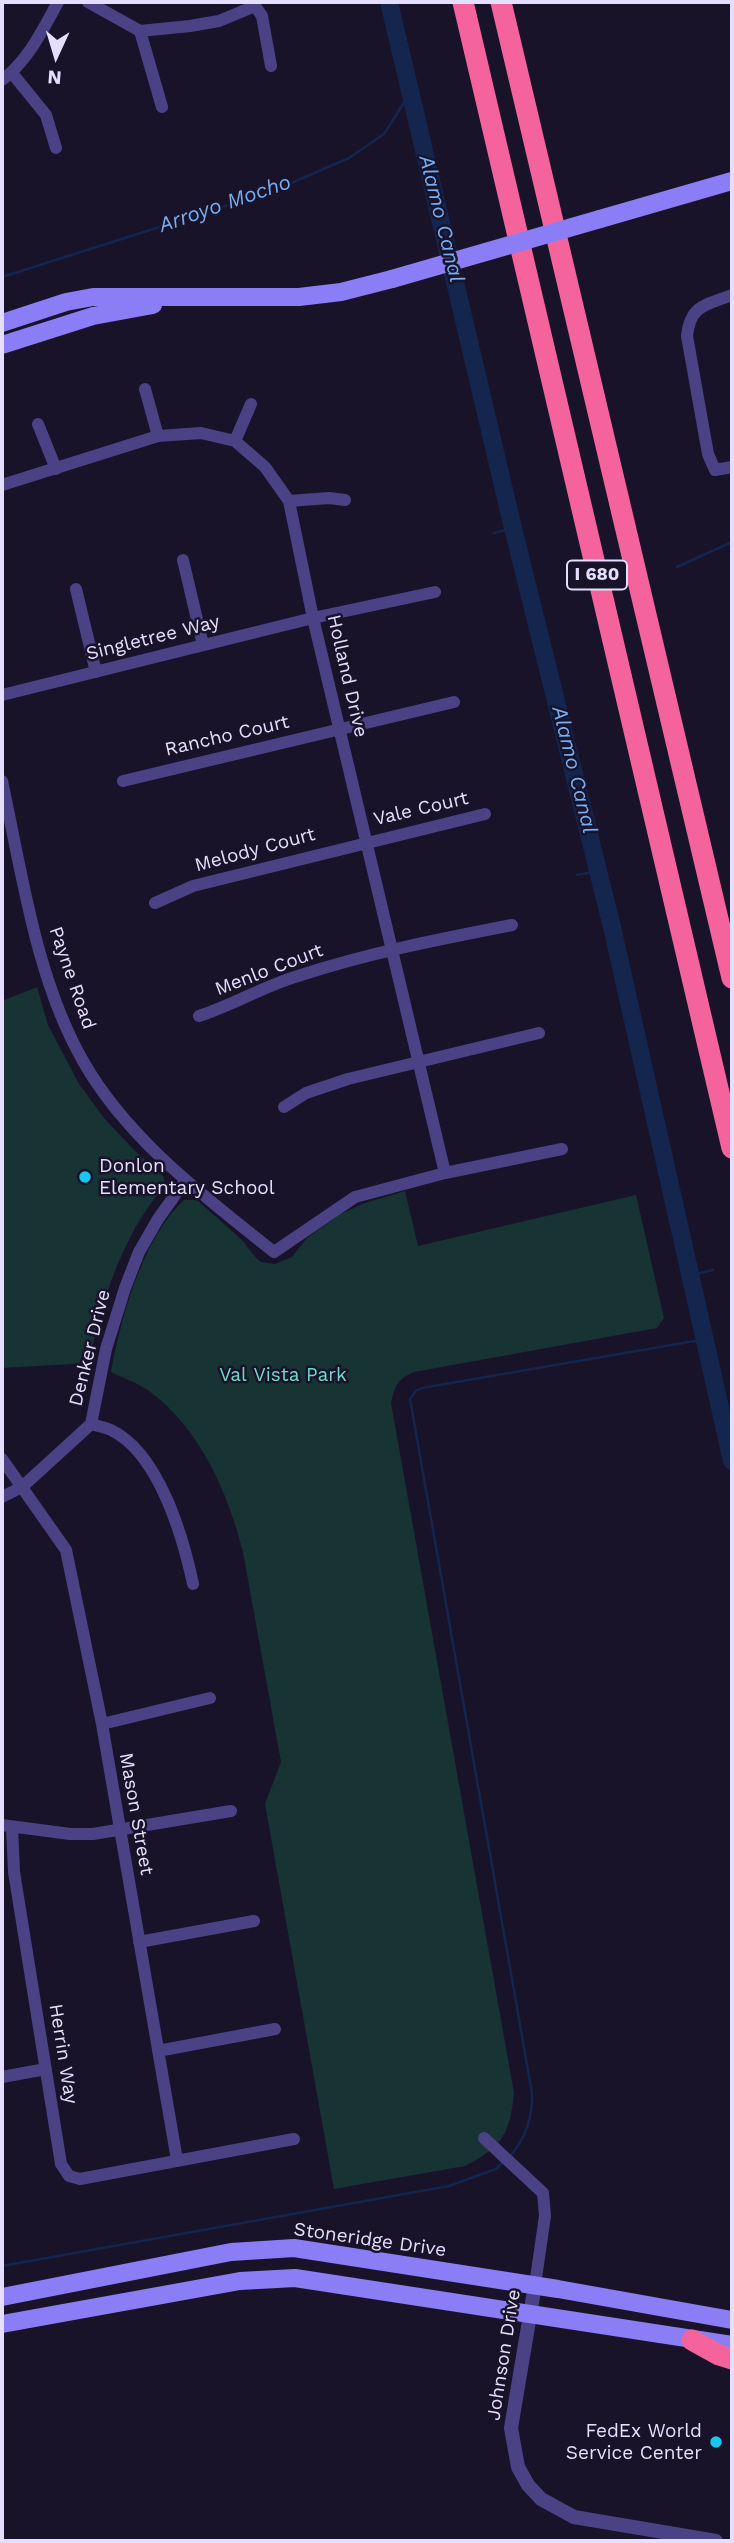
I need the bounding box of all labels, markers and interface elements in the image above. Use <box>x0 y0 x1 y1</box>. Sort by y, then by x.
north arrow <box>21 21 91 91</box>
text: N <box>47 65 62 89</box>
water label: Alamo Canal <box>413 153 469 285</box>
water label: Arroyo Mocho <box>156 170 294 238</box>
road number: I 680 <box>567 560 627 590</box>
street label: Singletree Way <box>84 610 222 666</box>
street label: Holland Drive <box>322 613 372 739</box>
water label: Alamo Canal <box>546 704 602 836</box>
street label: Rancho Court <box>163 711 291 761</box>
street label: Vale Court <box>371 787 471 831</box>
street label: Melody Court <box>192 823 318 877</box>
street label: Payne Road <box>44 924 100 1032</box>
street label: Menlo Court <box>212 939 326 1001</box>
place label: Donlon Elementary School <box>99 1155 275 1199</box>
marker: Donlon Elementary School <box>77 1169 93 1185</box>
street label: Denker Drive <box>65 1287 115 1409</box>
park label: Val Vista Park <box>219 1364 347 1386</box>
street label: Mason Street <box>114 1751 158 1877</box>
street label: Herrin Way <box>44 2002 82 2106</box>
street label: Stoneridge Drive <box>292 2218 448 2262</box>
street label: Johnson Drive <box>482 2288 526 2422</box>
place label: FedEx World Service Center <box>566 2420 702 2464</box>
marker: FedEx World Service Center <box>708 2434 724 2450</box>

